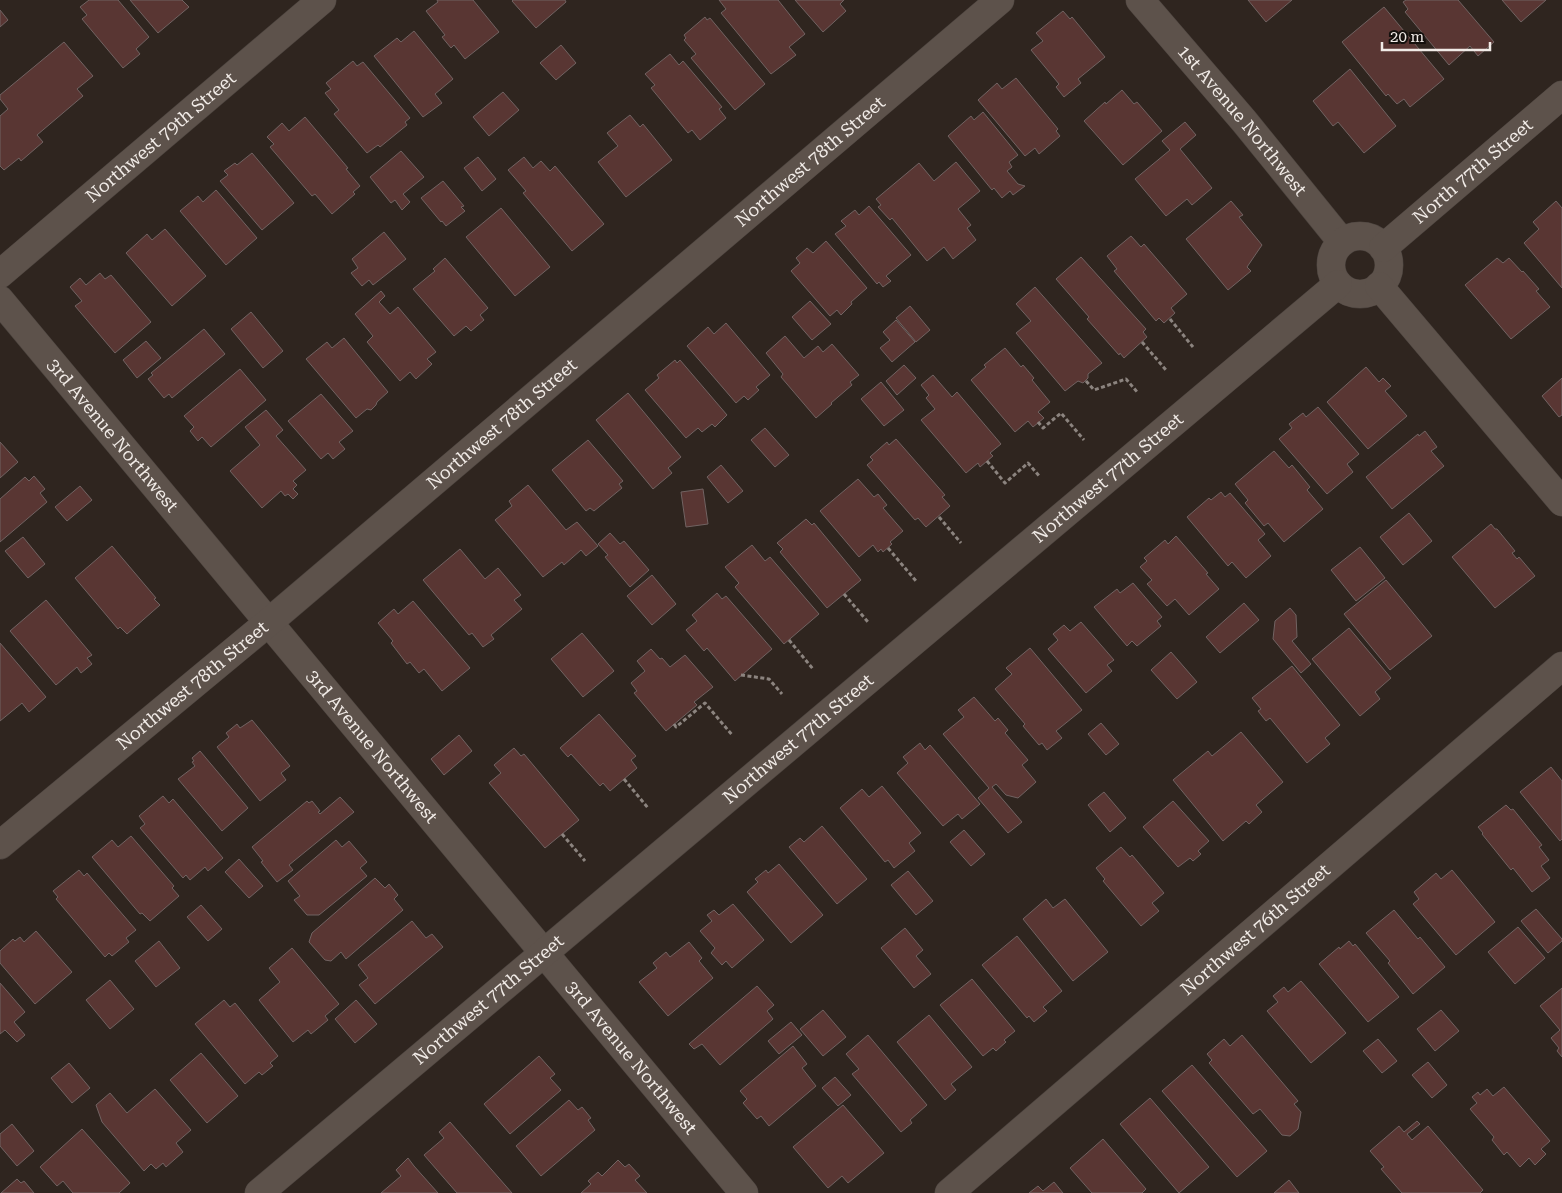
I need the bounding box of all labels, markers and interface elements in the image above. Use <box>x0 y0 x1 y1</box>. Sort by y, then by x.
scale bar <box>1382 20 1490 52</box>
text: 20 m <box>1390 28 1425 46</box>
street label: 1st Avenue Northwest <box>1174 41 1312 200</box>
street label: Northwest 79th Street <box>81 67 240 206</box>
street label: Northwest 78th Street <box>731 91 889 231</box>
street label: North 77th Street <box>1408 114 1537 228</box>
street label: 3rd Avenue Northwest <box>43 354 183 516</box>
street label: Northwest 78th Street <box>422 354 581 493</box>
street label: Northwest 77th Street <box>1028 408 1187 547</box>
street label: Northwest 78th Street <box>112 616 272 754</box>
street label: 3rd Avenue Northwest <box>302 665 442 827</box>
street label: Northwest 77th Street <box>718 669 878 808</box>
street label: Northwest 76th Street <box>1176 859 1334 999</box>
street label: Northwest 77th Street <box>409 930 568 1069</box>
street label: 3rd Avenue Northwest <box>562 976 702 1138</box>

